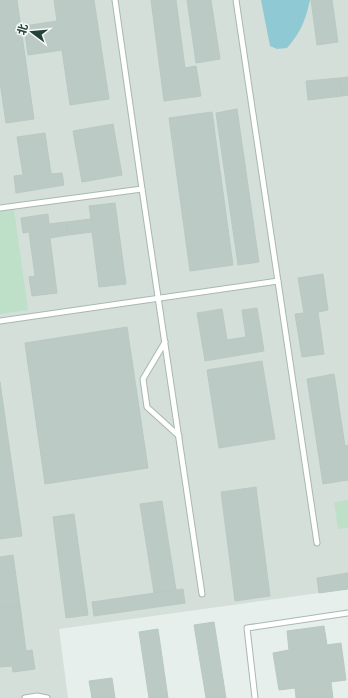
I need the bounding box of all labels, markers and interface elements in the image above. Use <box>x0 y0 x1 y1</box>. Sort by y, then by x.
north arrow <box>12 12 52 52</box>
text: 北 <box>15 22 30 36</box>

